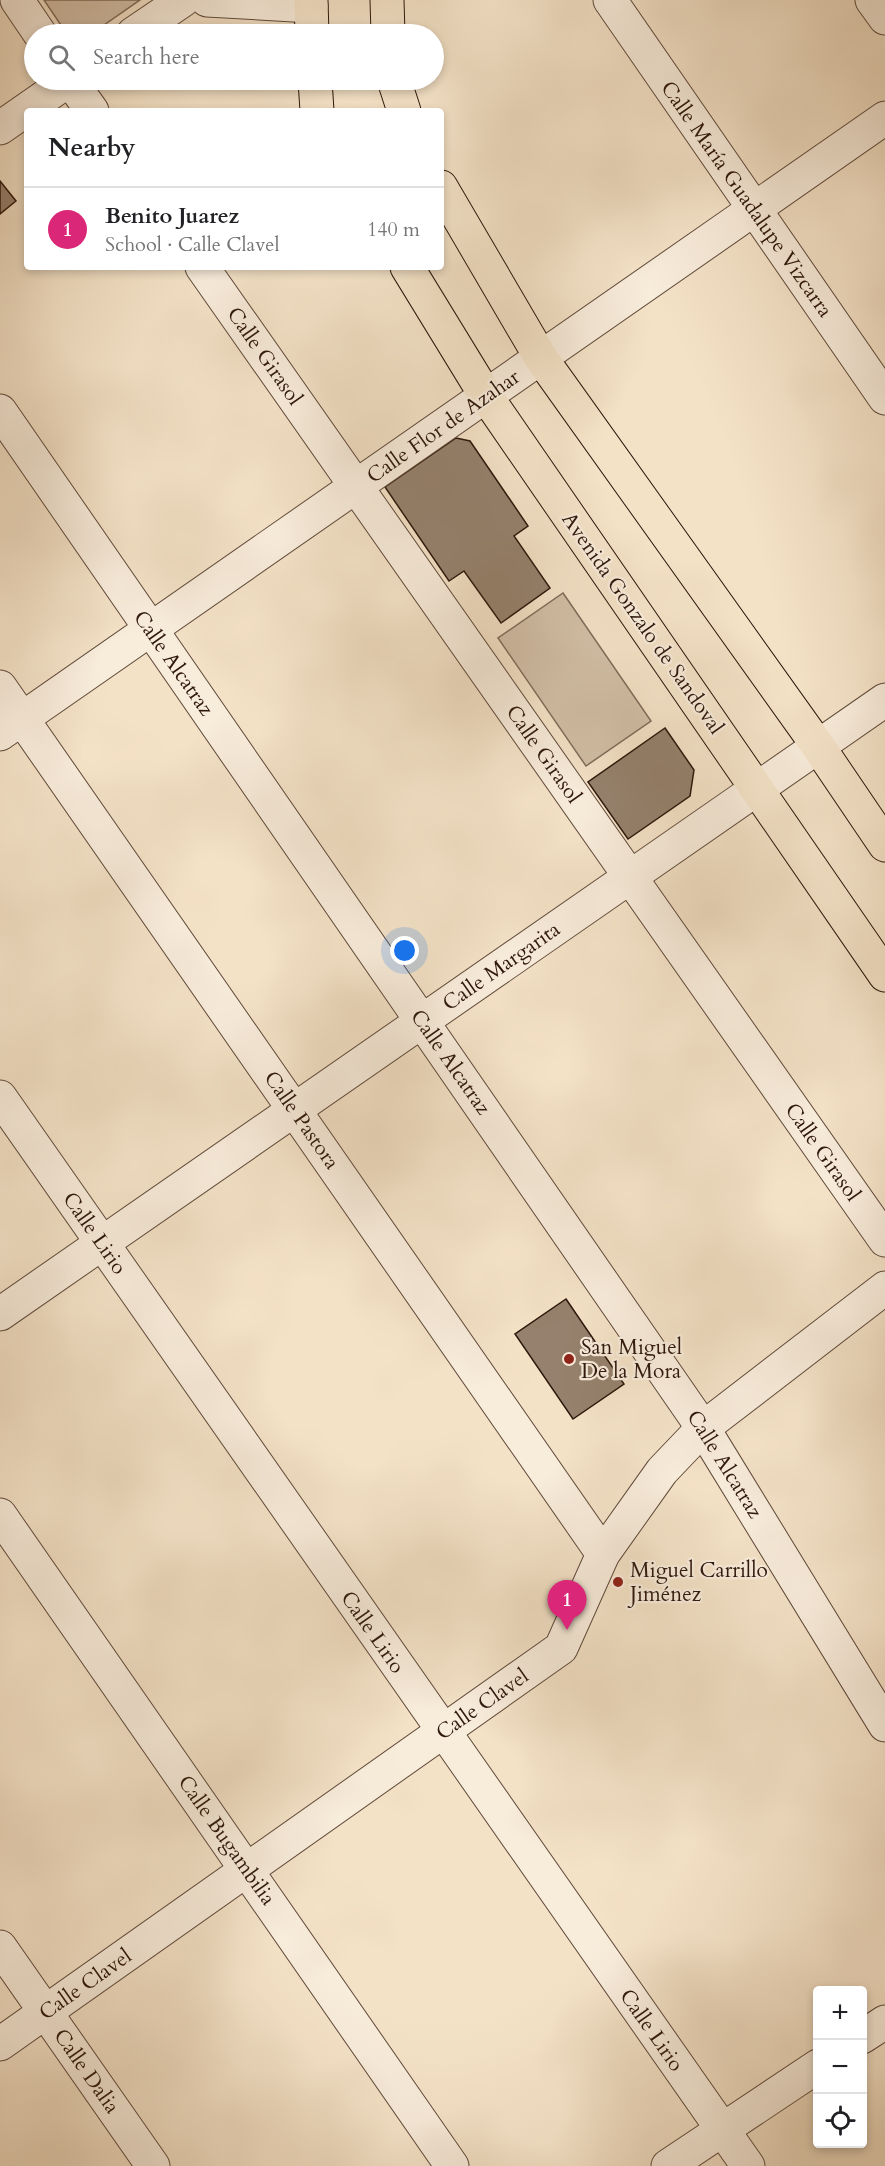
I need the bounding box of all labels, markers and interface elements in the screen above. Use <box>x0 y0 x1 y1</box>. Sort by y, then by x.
search box <box>24 24 444 90</box>
icon: search <box>45 41 78 74</box>
text: Search here <box>93 42 200 72</box>
street label: Calle María Guadalupe Vizcarra <box>654 75 840 323</box>
text: Nearby <box>48 130 136 165</box>
text: Benito Juarez <box>105 201 239 231</box>
text: 1 <box>62 216 73 243</box>
text: 140 m <box>367 216 420 243</box>
text: School · Calle Clavel <box>105 231 280 258</box>
street label: Calle Girasol <box>220 301 309 411</box>
street label: Calle Flor de Azahar <box>361 362 526 490</box>
street label: Avenida Gonzalo de Sandoval <box>555 506 730 740</box>
street label: Calle Alcatraz <box>127 605 221 722</box>
street label: Calle Girasol <box>499 699 588 809</box>
street label: Calle Margarita <box>437 915 566 1018</box>
your location <box>390 936 419 965</box>
street label: Calle Alcatraz <box>404 1004 498 1121</box>
street label: Calle Pastora <box>257 1065 346 1175</box>
street label: Calle Girasol <box>778 1097 867 1207</box>
street label: Calle Lirio <box>56 1186 134 1280</box>
place label: San Miguel De la Mora <box>581 1333 682 1386</box>
marker: San Miguel De la Mora <box>562 1352 576 1366</box>
street label: Calle Alcatraz <box>680 1405 770 1524</box>
place label: Miguel Carrillo Jiménez <box>627 1556 768 1609</box>
marker: Miguel Carrillo Jiménez <box>611 1575 625 1589</box>
pin: 1 <box>548 1580 586 1630</box>
street label: Calle Lirio <box>334 1585 412 1679</box>
street label: Calle Clavel <box>430 1662 534 1747</box>
street label: Calle Bugambilia <box>171 1769 282 1911</box>
street label: Calle Clavel <box>33 1942 137 2027</box>
street label: Calle Lirio <box>613 1983 691 2077</box>
map controls <box>813 1986 867 2148</box>
button: + <box>813 1986 867 2040</box>
street label: Calle Dalia <box>47 2023 126 2120</box>
button: − <box>813 2040 867 2094</box>
button: locate <box>813 2094 867 2148</box>

